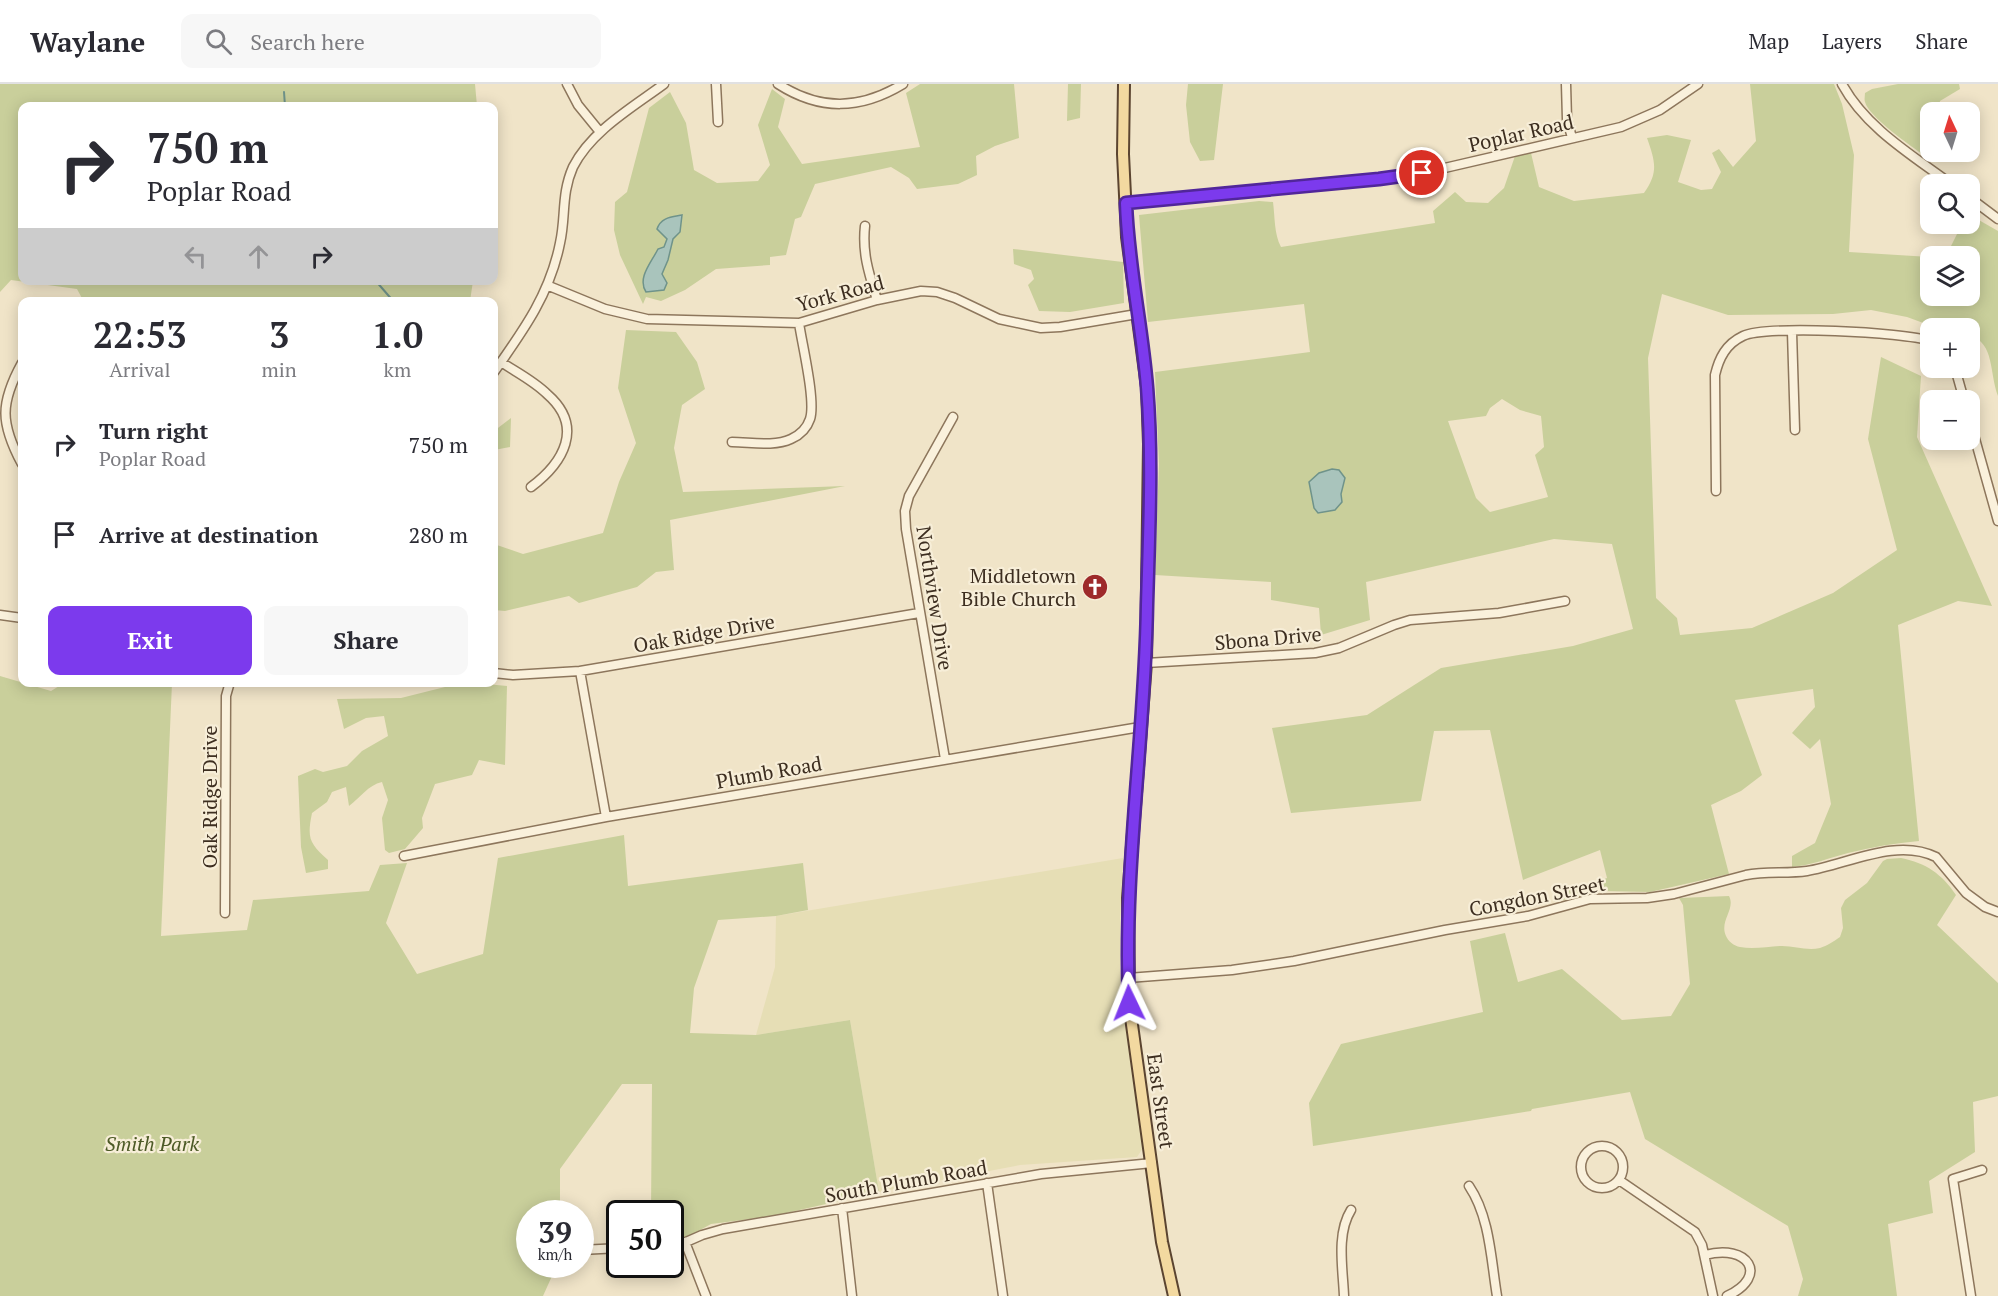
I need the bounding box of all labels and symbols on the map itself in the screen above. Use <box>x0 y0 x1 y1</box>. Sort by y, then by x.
north arrow <box>1920 102 1980 162</box>
street label: Poplar Road <box>1466 108 1576 158</box>
pin <box>1396 147 1447 198</box>
street label: York Road <box>793 268 887 318</box>
street label: Northview Drive <box>910 524 960 672</box>
place label: Middletown Bible Church <box>961 562 1076 612</box>
church icon: Middletown Bible Church <box>1080 572 1110 602</box>
street label: Oak Ridge Drive <box>631 607 777 659</box>
street label: Sbona Drive <box>1213 620 1323 656</box>
street label: Oak Ridge Drive <box>196 725 223 869</box>
street label: Plumb Road <box>714 749 824 795</box>
street label: Congdon Street <box>1467 869 1608 922</box>
position arrow <box>1097 971 1161 1035</box>
street label: East Street <box>1141 1052 1181 1151</box>
park label: Smith Park <box>105 1130 199 1157</box>
street label: South Plumb Road <box>823 1153 989 1209</box>
speed limit sign: 50 <box>606 1200 684 1278</box>

